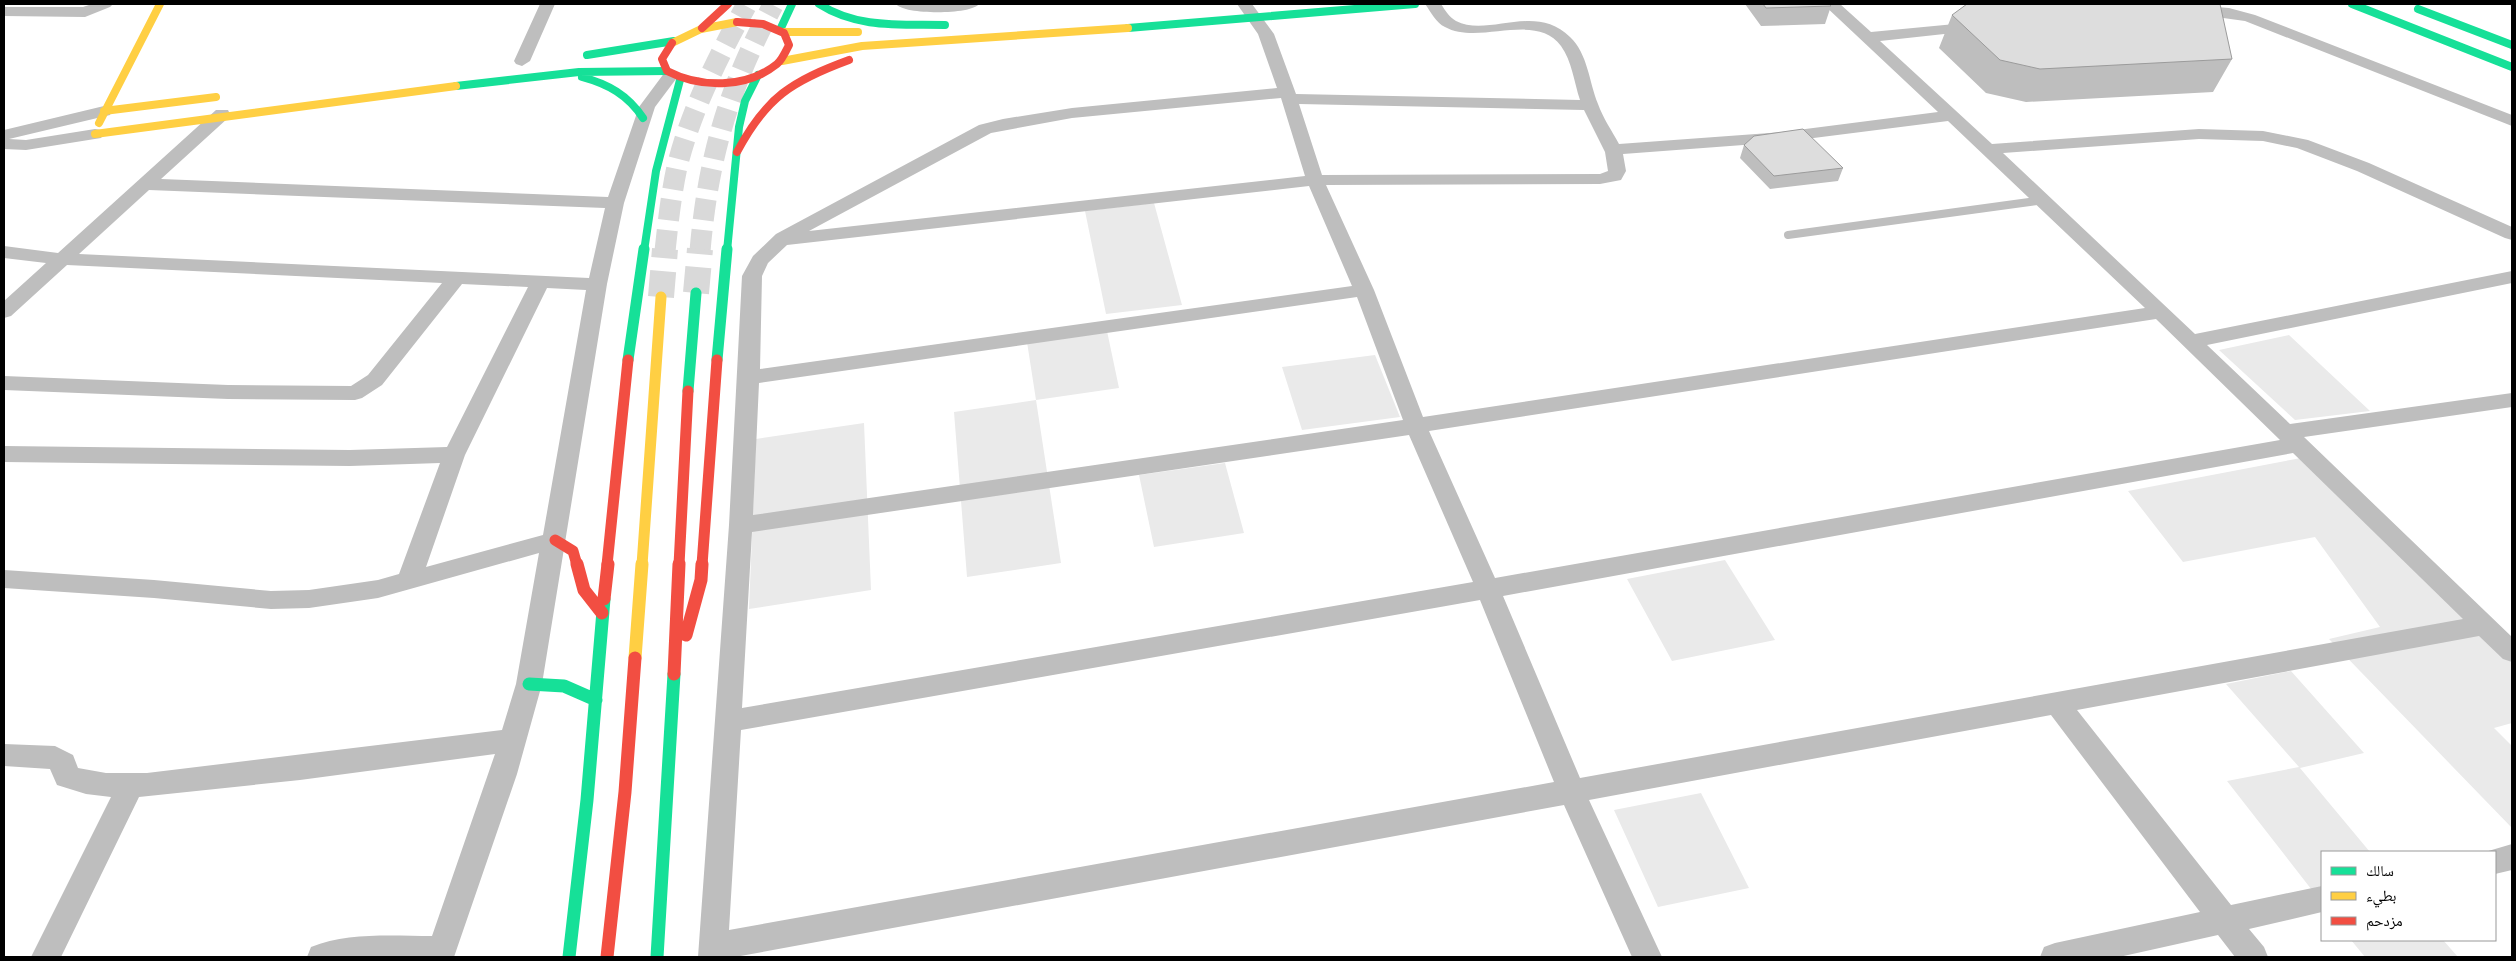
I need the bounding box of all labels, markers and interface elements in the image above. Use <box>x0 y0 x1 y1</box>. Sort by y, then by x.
legend <box>2321 851 2496 941</box>
text: سالك <box>2366 861 2394 879</box>
text: بطيء <box>2366 886 2396 908</box>
text: مزدحم <box>2366 911 2403 931</box>

